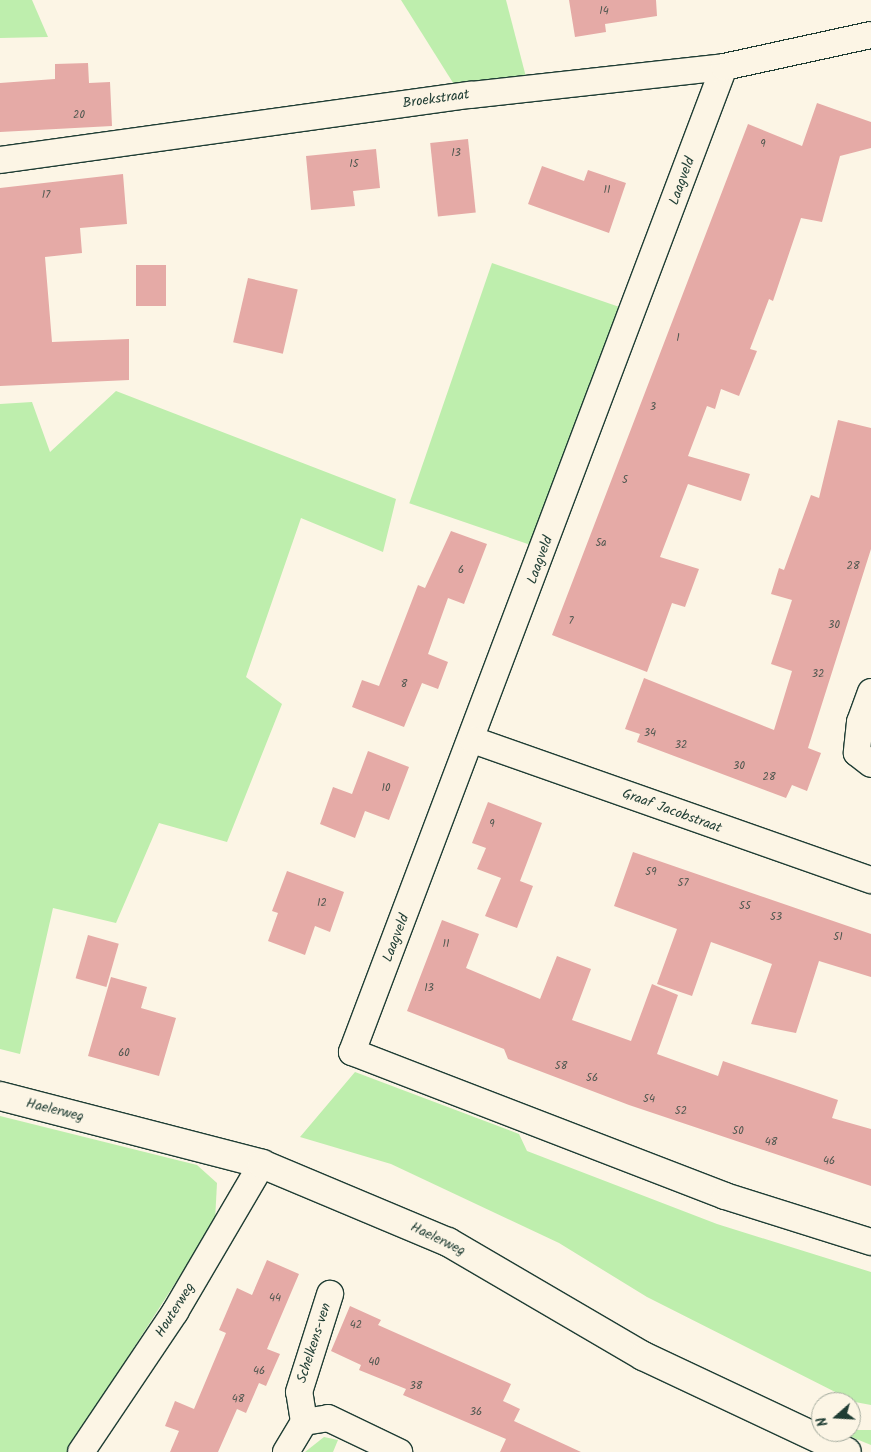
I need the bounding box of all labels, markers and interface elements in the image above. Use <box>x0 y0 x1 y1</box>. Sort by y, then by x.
house number: 14 <box>599 4 609 18</box>
street label: Broekstraat <box>401 86 471 112</box>
house number: 20 <box>73 108 85 122</box>
house number: 9 <box>760 137 766 151</box>
house number: 13 <box>451 146 461 160</box>
street label: Laagveld <box>666 155 698 207</box>
house number: 15 <box>349 157 359 171</box>
house number: 11 <box>604 183 610 197</box>
house number: 17 <box>42 188 50 202</box>
house number: 1 <box>676 331 680 345</box>
house number: 3 <box>650 400 656 414</box>
house number: 5 <box>622 473 628 487</box>
street label: Laagveld <box>524 534 556 586</box>
house number: 5a <box>595 536 607 550</box>
house number: 28 <box>846 559 860 573</box>
house number: 6 <box>458 563 464 577</box>
house number: 7 <box>568 614 574 628</box>
house number: 30 <box>828 618 840 632</box>
house number: 32 <box>812 667 824 681</box>
house number: 8 <box>401 677 407 691</box>
house number: 34 <box>644 726 656 740</box>
house number: 32 <box>675 738 687 752</box>
house number: 30 <box>733 759 745 773</box>
house number: 28 <box>762 770 776 784</box>
house number: 10 <box>382 781 390 795</box>
street label: Graaf Jacobstraat <box>620 785 724 837</box>
house number: 9 <box>489 817 495 831</box>
house number: 59 <box>645 865 657 879</box>
house number: 57 <box>678 876 688 890</box>
house number: 12 <box>317 896 327 910</box>
house number: 55 <box>739 899 751 913</box>
house number: 53 <box>770 910 782 924</box>
street label: Laagveld <box>379 912 413 964</box>
house number: 51 <box>833 930 843 944</box>
house number: 11 <box>443 937 449 951</box>
house number: 13 <box>424 981 434 995</box>
house number: 60 <box>118 1046 130 1060</box>
house number: 58 <box>555 1059 567 1073</box>
house number: 56 <box>586 1071 598 1085</box>
house number: 54 <box>643 1092 655 1106</box>
street label: Haelerweg <box>24 1095 86 1125</box>
house number: 52 <box>675 1104 687 1118</box>
house number: 50 <box>732 1124 744 1138</box>
house number: 48 <box>765 1135 777 1149</box>
house number: 46 <box>823 1154 835 1168</box>
street label: Haelerweg <box>408 1219 468 1259</box>
street label: Houterweg <box>152 1280 198 1340</box>
house number: 44 <box>269 1291 281 1305</box>
street label: Schelkens-ven <box>293 1301 335 1385</box>
house number: 42 <box>350 1318 362 1332</box>
house number: 40 <box>368 1355 380 1369</box>
house number: 46 <box>253 1364 265 1378</box>
house number: 38 <box>410 1379 422 1393</box>
house number: 48 <box>232 1392 244 1406</box>
north arrow <box>811 1392 861 1442</box>
house number: 36 <box>470 1405 482 1419</box>
text: N <box>811 1414 835 1429</box>

